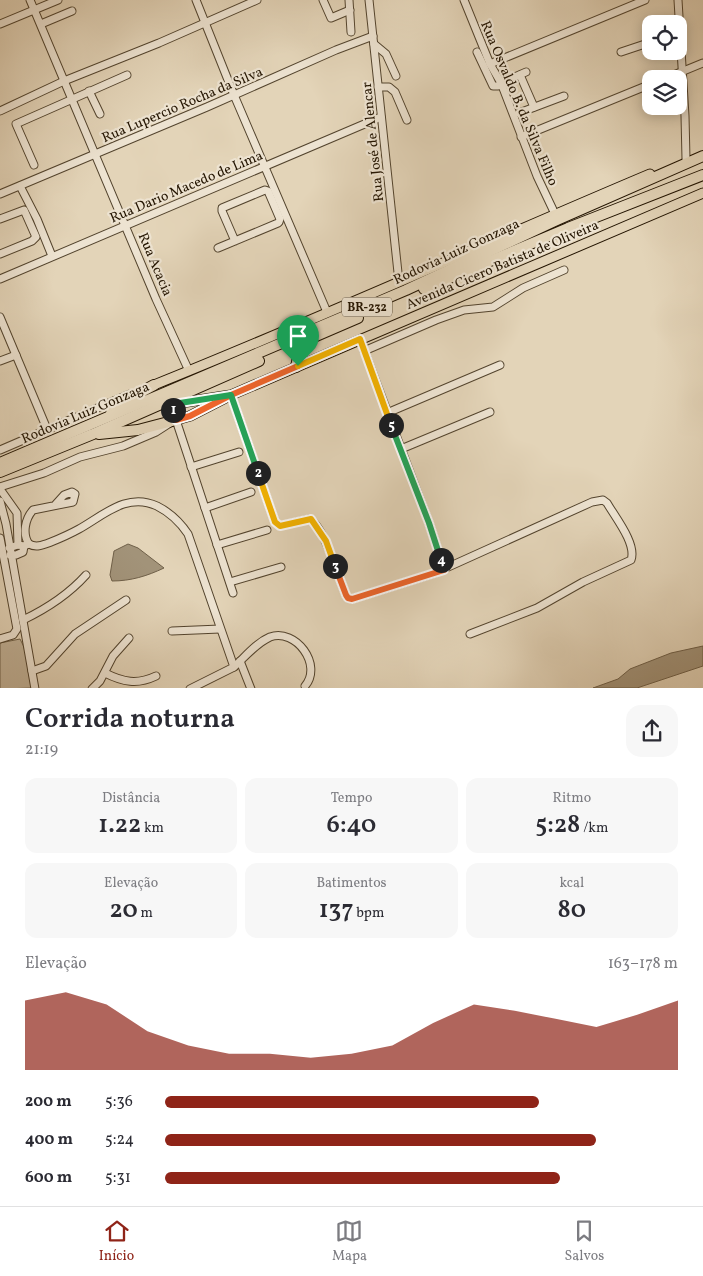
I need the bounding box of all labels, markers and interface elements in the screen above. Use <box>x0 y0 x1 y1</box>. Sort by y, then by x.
map controls <box>642 15 687 115</box>
button: locate <box>642 15 687 60</box>
street label: Rua Osvaldo B. da Silva Filho <box>475 18 562 189</box>
street label: Rua Lupercio Rocha da Silva <box>99 63 266 148</box>
button: layers <box>642 70 687 115</box>
street label: Rua José de Alencar <box>358 81 389 203</box>
street label: Rua Dario Macedo de Lima <box>107 146 266 228</box>
street label: Rodovia Luiz Gonzaga <box>390 215 523 290</box>
street label: Avenida Cicero Batista de Oliveira <box>403 216 602 315</box>
street label: Rua Acacia <box>133 230 177 299</box>
road number: BR-232 <box>342 298 392 316</box>
pin <box>277 315 319 366</box>
icon: arrive <box>284 322 312 350</box>
street label: Rodovia Luiz Gonzaga <box>19 378 152 449</box>
pin: 1 <box>160 398 186 422</box>
text: 1 <box>171 401 176 420</box>
pin: 5 <box>378 412 404 438</box>
text: 5 <box>388 416 395 435</box>
pin: 2 <box>246 460 270 486</box>
text: 2 <box>255 464 262 483</box>
pin: 4 <box>428 548 454 572</box>
text: 4 <box>437 551 446 570</box>
pin: 3 <box>322 554 348 578</box>
text: 3 <box>332 557 339 576</box>
text: Corrida noturna <box>25 700 235 739</box>
button: share <box>626 705 678 757</box>
text: 21:19 <box>25 739 58 761</box>
text: Distância <box>102 789 160 808</box>
text: Tempo <box>331 789 372 808</box>
text: Ritmo <box>553 789 591 808</box>
text: 1.22 <box>98 808 141 843</box>
text: 6:40 <box>327 808 376 843</box>
text: 5:28 <box>535 808 580 843</box>
text: km <box>141 819 164 838</box>
text: /km <box>580 819 608 838</box>
text: Elevação <box>104 874 158 893</box>
text: Batimentos <box>316 874 387 893</box>
text: kcal <box>559 874 584 893</box>
text: 20 <box>109 893 138 928</box>
text: 137 <box>319 893 353 928</box>
text: 80 <box>558 893 586 928</box>
text: m <box>138 904 153 923</box>
text: bpm <box>353 904 384 923</box>
text: Elevação <box>25 953 87 975</box>
text: 163–178 m <box>608 953 678 975</box>
text: 200 m <box>25 1091 72 1113</box>
text: 5:36 <box>105 1091 133 1113</box>
text: 400 m <box>25 1129 73 1151</box>
text: 5:24 <box>105 1129 134 1151</box>
text: 600 m <box>25 1167 72 1189</box>
text: 5:31 <box>105 1167 131 1189</box>
tab: Início <box>99 1217 134 1266</box>
tab: Mapa <box>332 1217 367 1266</box>
tab: Salvos <box>565 1217 604 1266</box>

